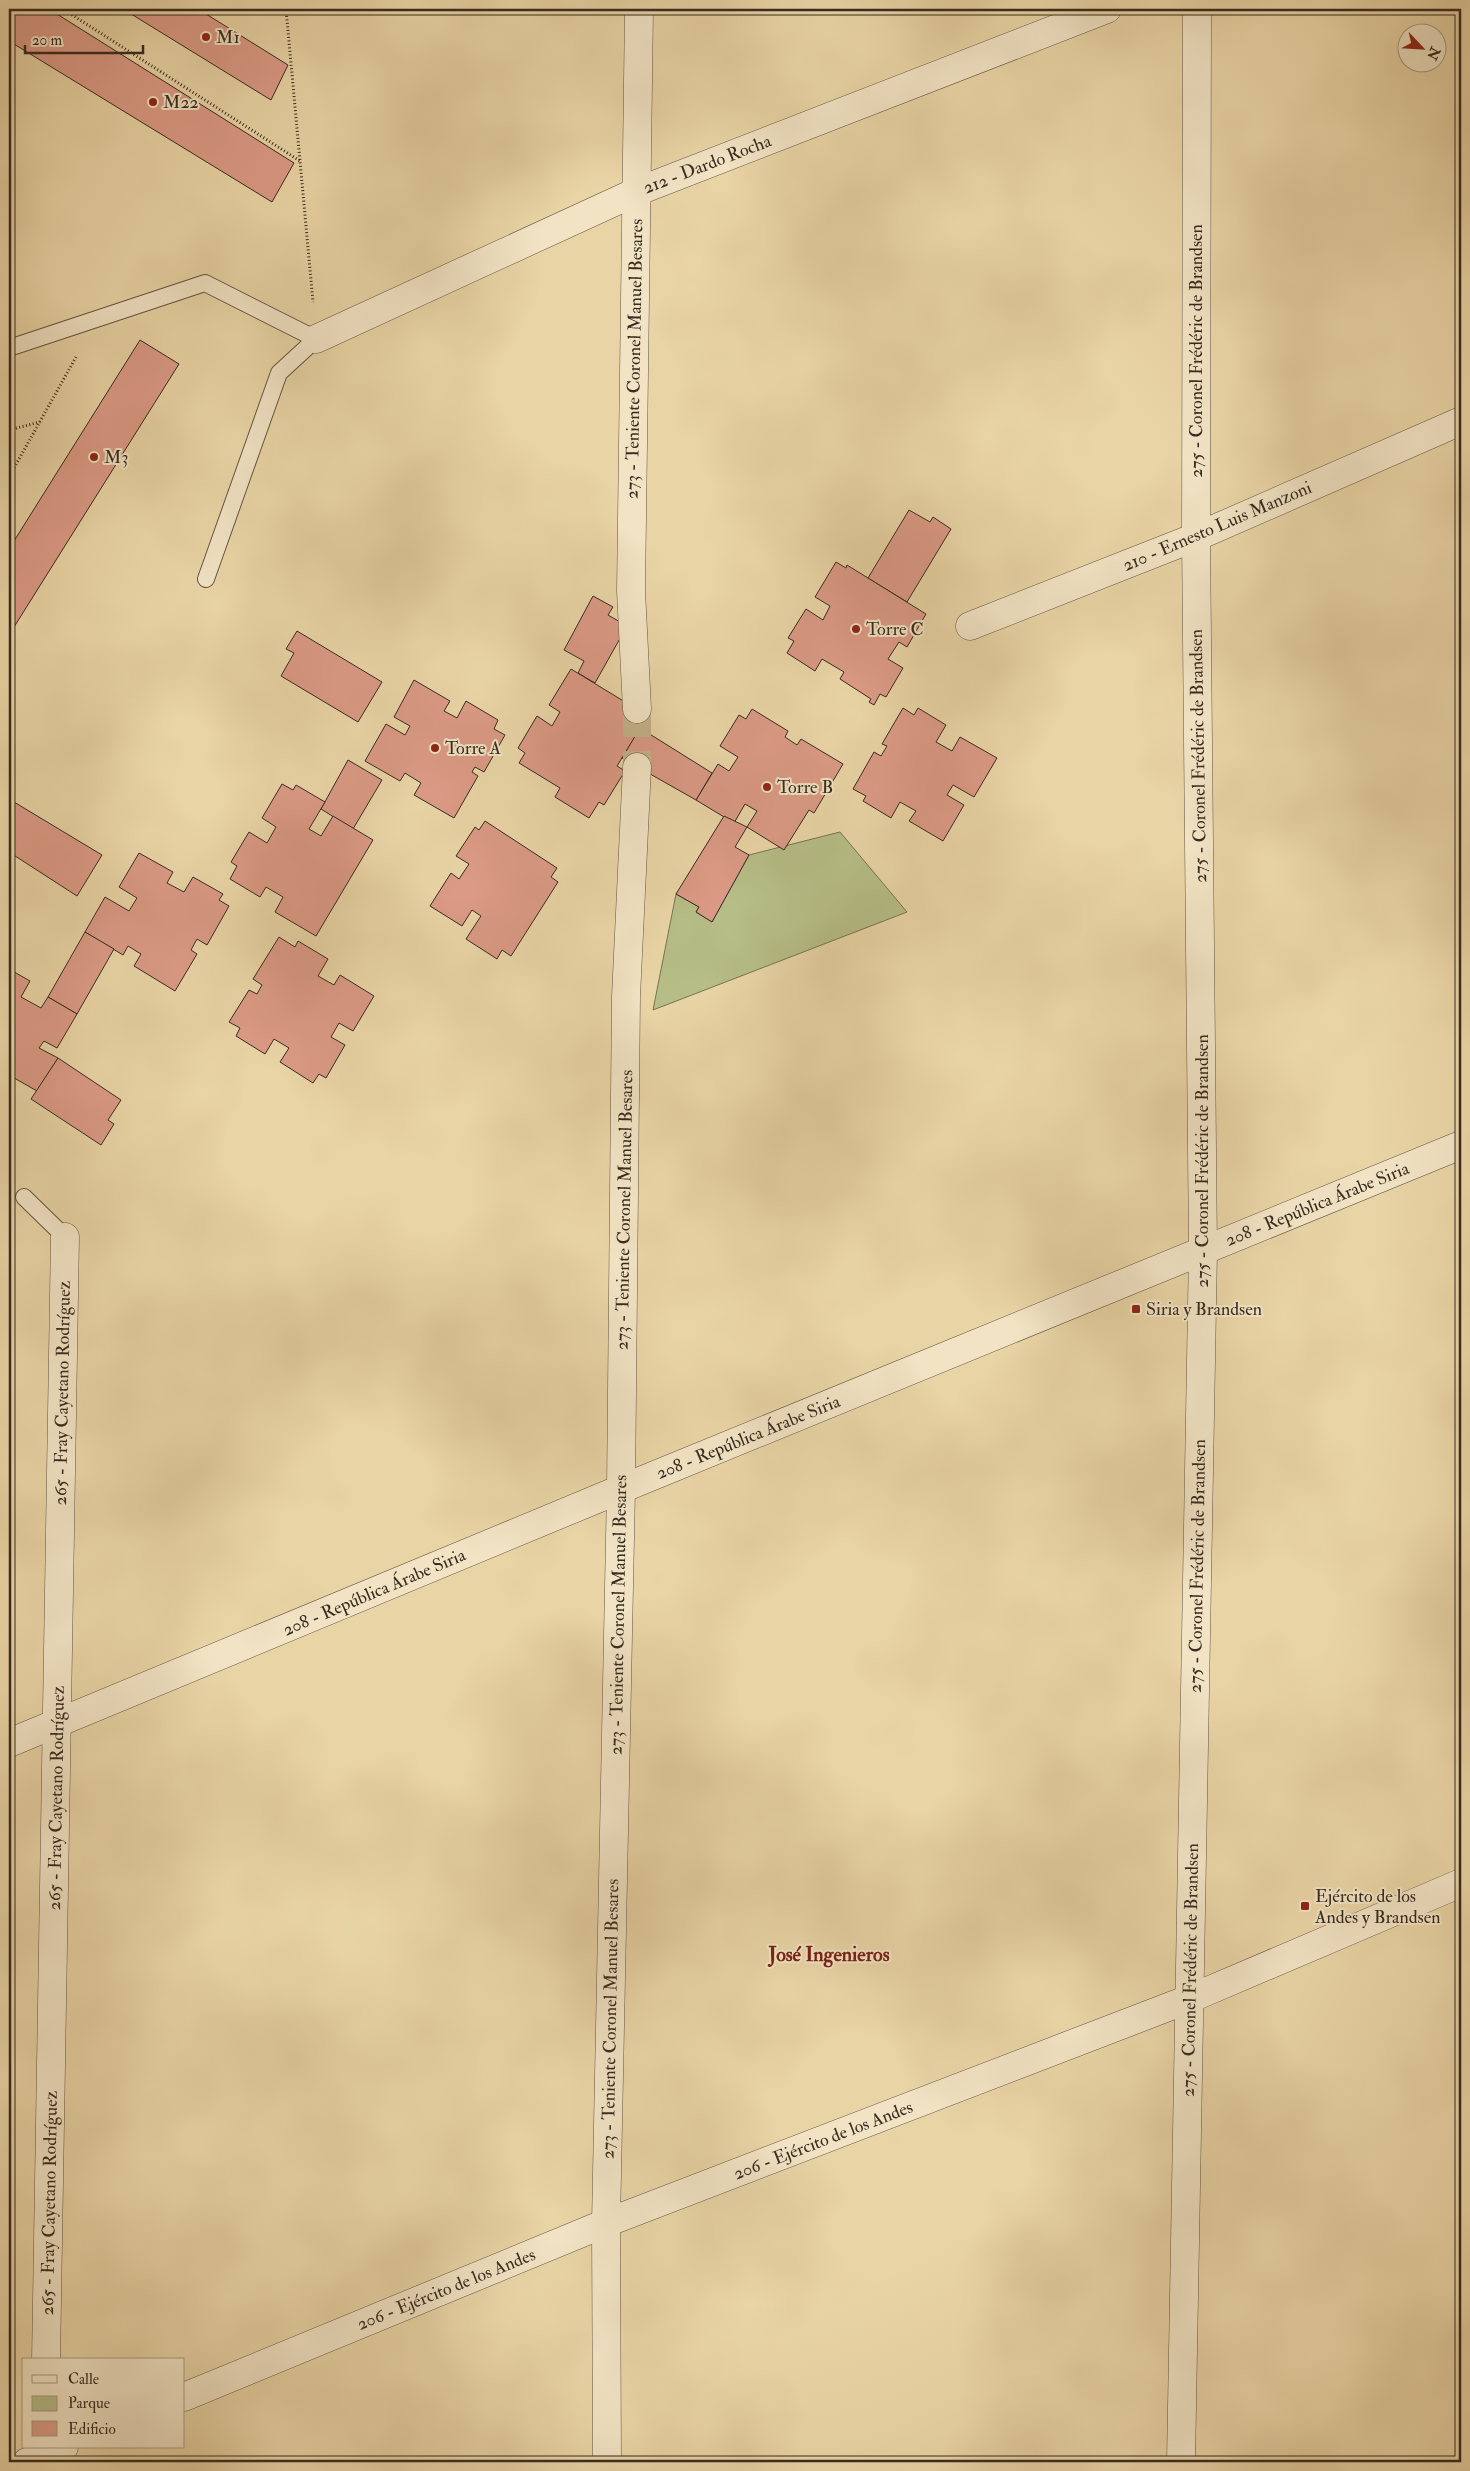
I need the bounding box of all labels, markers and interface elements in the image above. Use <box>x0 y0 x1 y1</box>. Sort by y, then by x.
scale bar <box>25 22 142 54</box>
north arrow <box>1398 22 1448 72</box>
place label: M1 <box>216 26 240 49</box>
text: 20 m <box>32 31 62 50</box>
marker: M1 <box>200 31 212 43</box>
text: N <box>1423 43 1444 63</box>
place label: M22 <box>163 91 199 114</box>
marker: M22 <box>147 96 159 108</box>
street label: 212 - Dardo Rocha <box>640 129 775 199</box>
street label: 273 - Teniente Coronel Manuel Besares <box>621 219 648 499</box>
street label: 275 - Coronel Frédéric de Brandsen <box>1185 224 1208 478</box>
place label: M3 <box>104 446 128 469</box>
marker: M3 <box>88 451 100 463</box>
street label: 210 - Ernesto Luis Manzoni <box>1119 476 1315 577</box>
place label: Torre C <box>866 618 924 641</box>
marker: Torre C <box>850 623 862 635</box>
street label: 275 - Coronel Frédéric de Brandsen <box>1185 629 1212 883</box>
place label: Torre A <box>445 737 501 760</box>
marker: Torre A <box>429 742 441 754</box>
place label: Torre B <box>777 776 833 799</box>
marker: Torre B <box>761 781 773 793</box>
street label: 275 - Coronel Frédéric de Brandsen <box>1191 1034 1214 1288</box>
street label: 273 - Teniente Coronel Manuel Besares <box>611 1070 638 1350</box>
street label: 208 - República Árabe Siria <box>1222 1157 1413 1252</box>
street label: 265 - Fray Cayetano Rodríguez <box>49 1280 76 1506</box>
place label: Siria y Brandsen <box>1146 1298 1262 1321</box>
marker: Siria y Brandsen <box>1130 1303 1142 1315</box>
street label: 208 - República Árabe Siria <box>653 1390 844 1485</box>
street label: 275 - Coronel Frédéric de Brandsen <box>1184 1439 1211 1693</box>
street label: 273 - Teniente Coronel Manuel Besares <box>605 1475 632 1755</box>
street label: 208 - República Árabe Siria <box>279 1543 470 1641</box>
street label: 265 - Fray Cayetano Rodríguez <box>43 1685 70 1911</box>
street label: 275 - Coronel Frédéric de Brandsen <box>1177 1843 1204 2097</box>
street label: 273 - Teniente Coronel Manuel Besares <box>597 1879 624 2159</box>
place label: Ejército de los Andes y Brandsen <box>1314 1885 1441 1929</box>
marker: Ejército de los Andes y Brandsen <box>1299 1900 1311 1912</box>
district label: José Ingenieros <box>767 1942 890 1968</box>
street label: 265 - Fray Cayetano Rodríguez <box>36 2090 63 2316</box>
street label: 206 - Ejército de los Andes <box>730 2096 916 2185</box>
street label: 206 - Ejército de los Andes <box>354 2243 539 2336</box>
legend <box>22 2358 185 2448</box>
text: Calle <box>68 2370 99 2389</box>
text: Parque <box>68 2394 110 2413</box>
text: Edificio <box>68 2420 116 2439</box>

